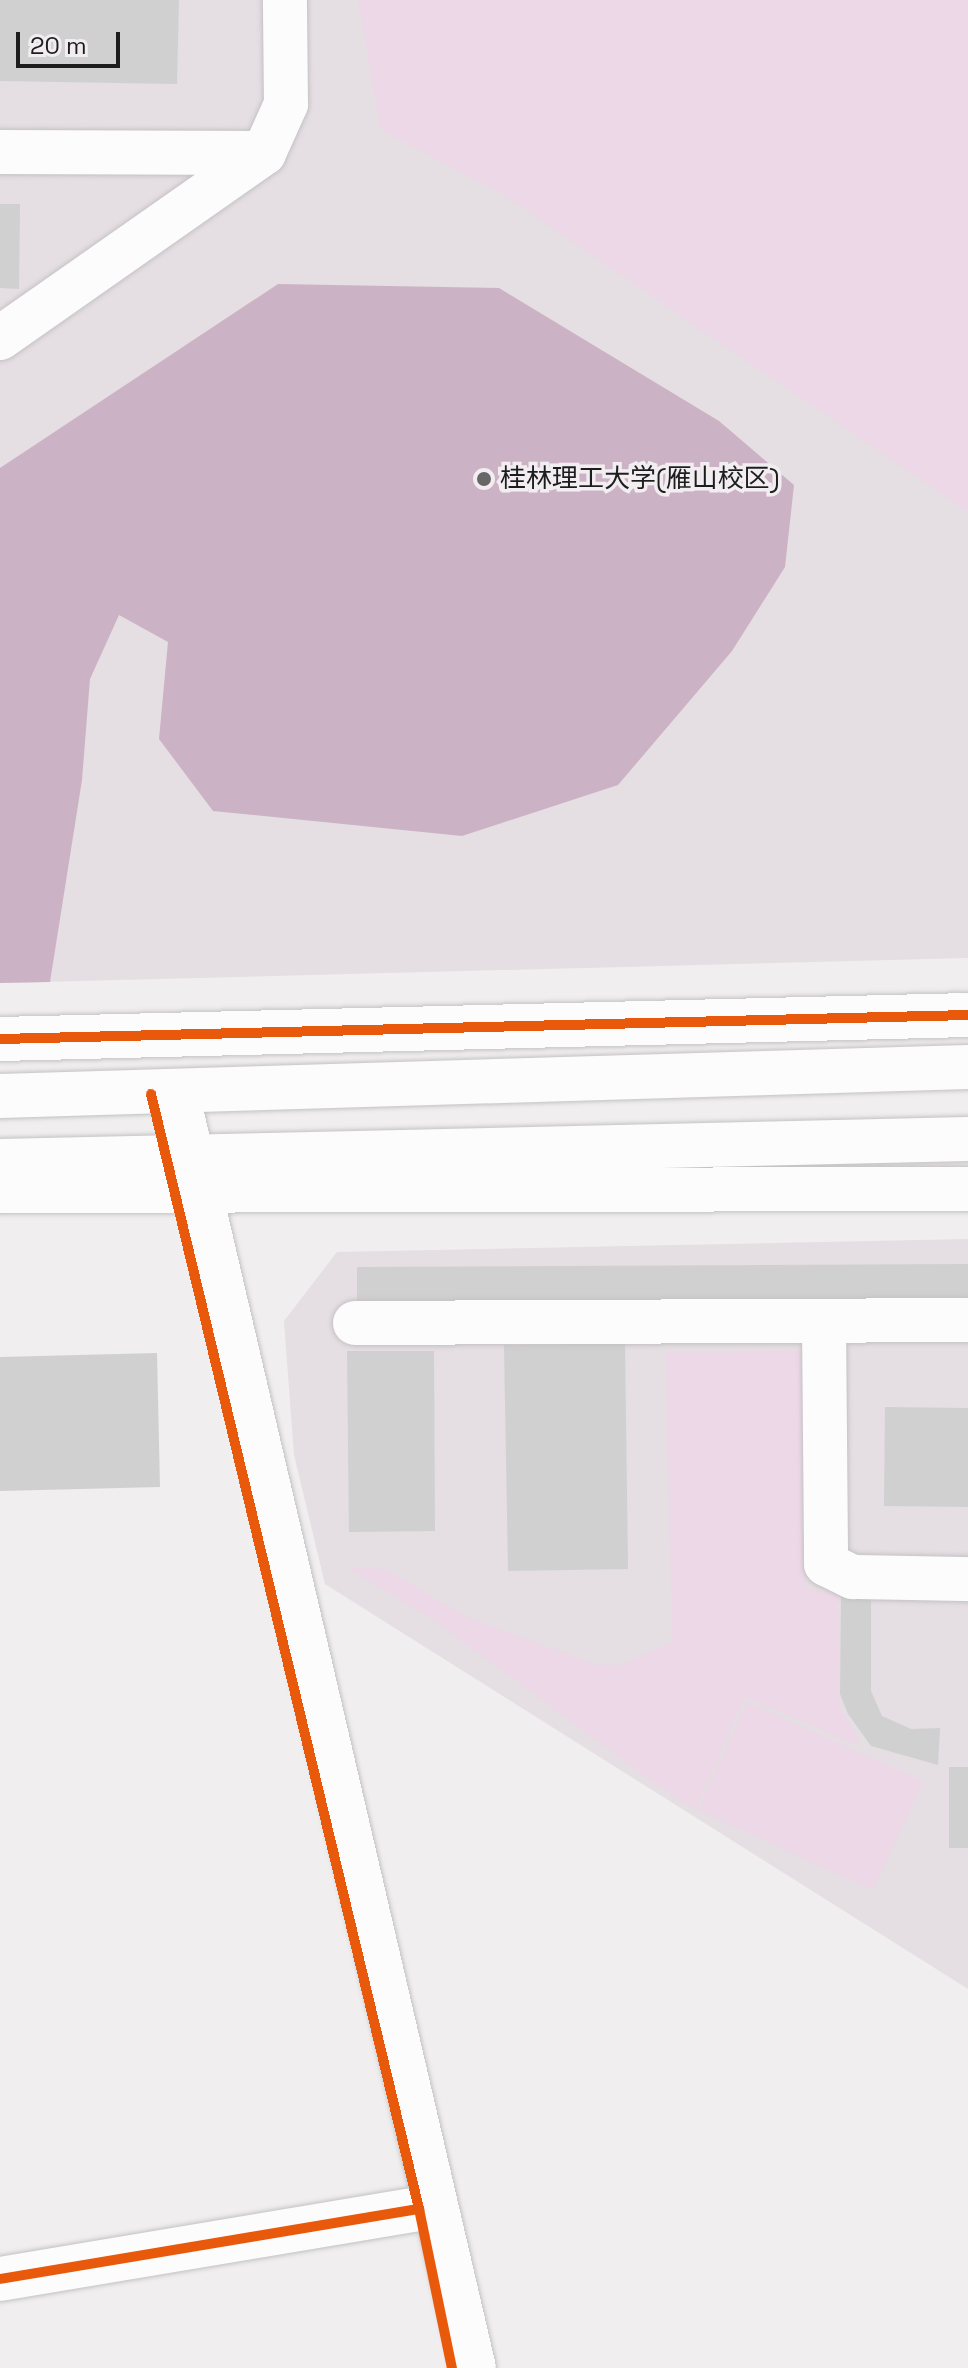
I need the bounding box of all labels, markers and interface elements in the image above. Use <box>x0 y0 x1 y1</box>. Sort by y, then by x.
scale bar <box>20 16 124 66</box>
text: 20 m <box>30 30 87 61</box>
place label: 桂林理工大学(雁山校区) <box>500 463 780 495</box>
marker: 桂林理工大学(雁山校区) <box>475 470 493 488</box>

